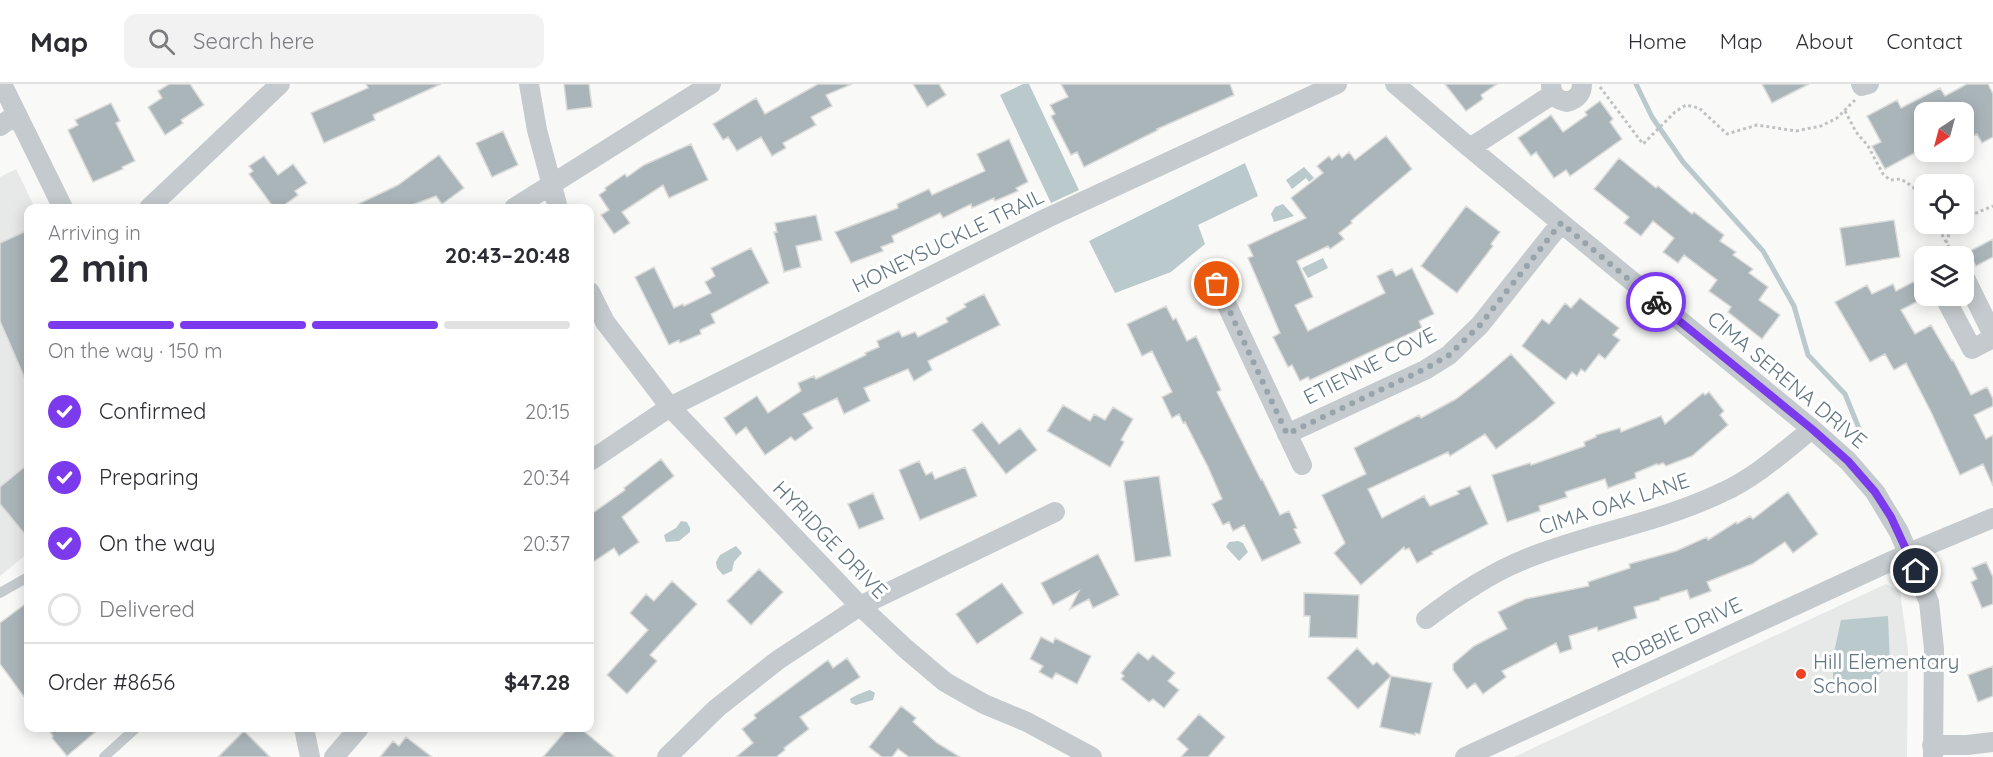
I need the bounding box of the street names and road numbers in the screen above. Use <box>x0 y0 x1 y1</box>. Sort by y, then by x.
street label: HONEYSUCKLE TRAIL <box>848 182 1048 298</box>
street label: CIMA SERENA DRIVE <box>1703 305 1873 454</box>
street label: ETIENNE COVE <box>1299 320 1440 410</box>
street label: CIMA OAK LANE <box>1535 466 1692 540</box>
street label: HYRIDGE DRIVE <box>768 475 894 604</box>
street label: ROBBIE DRIVE <box>1607 591 1746 674</box>

